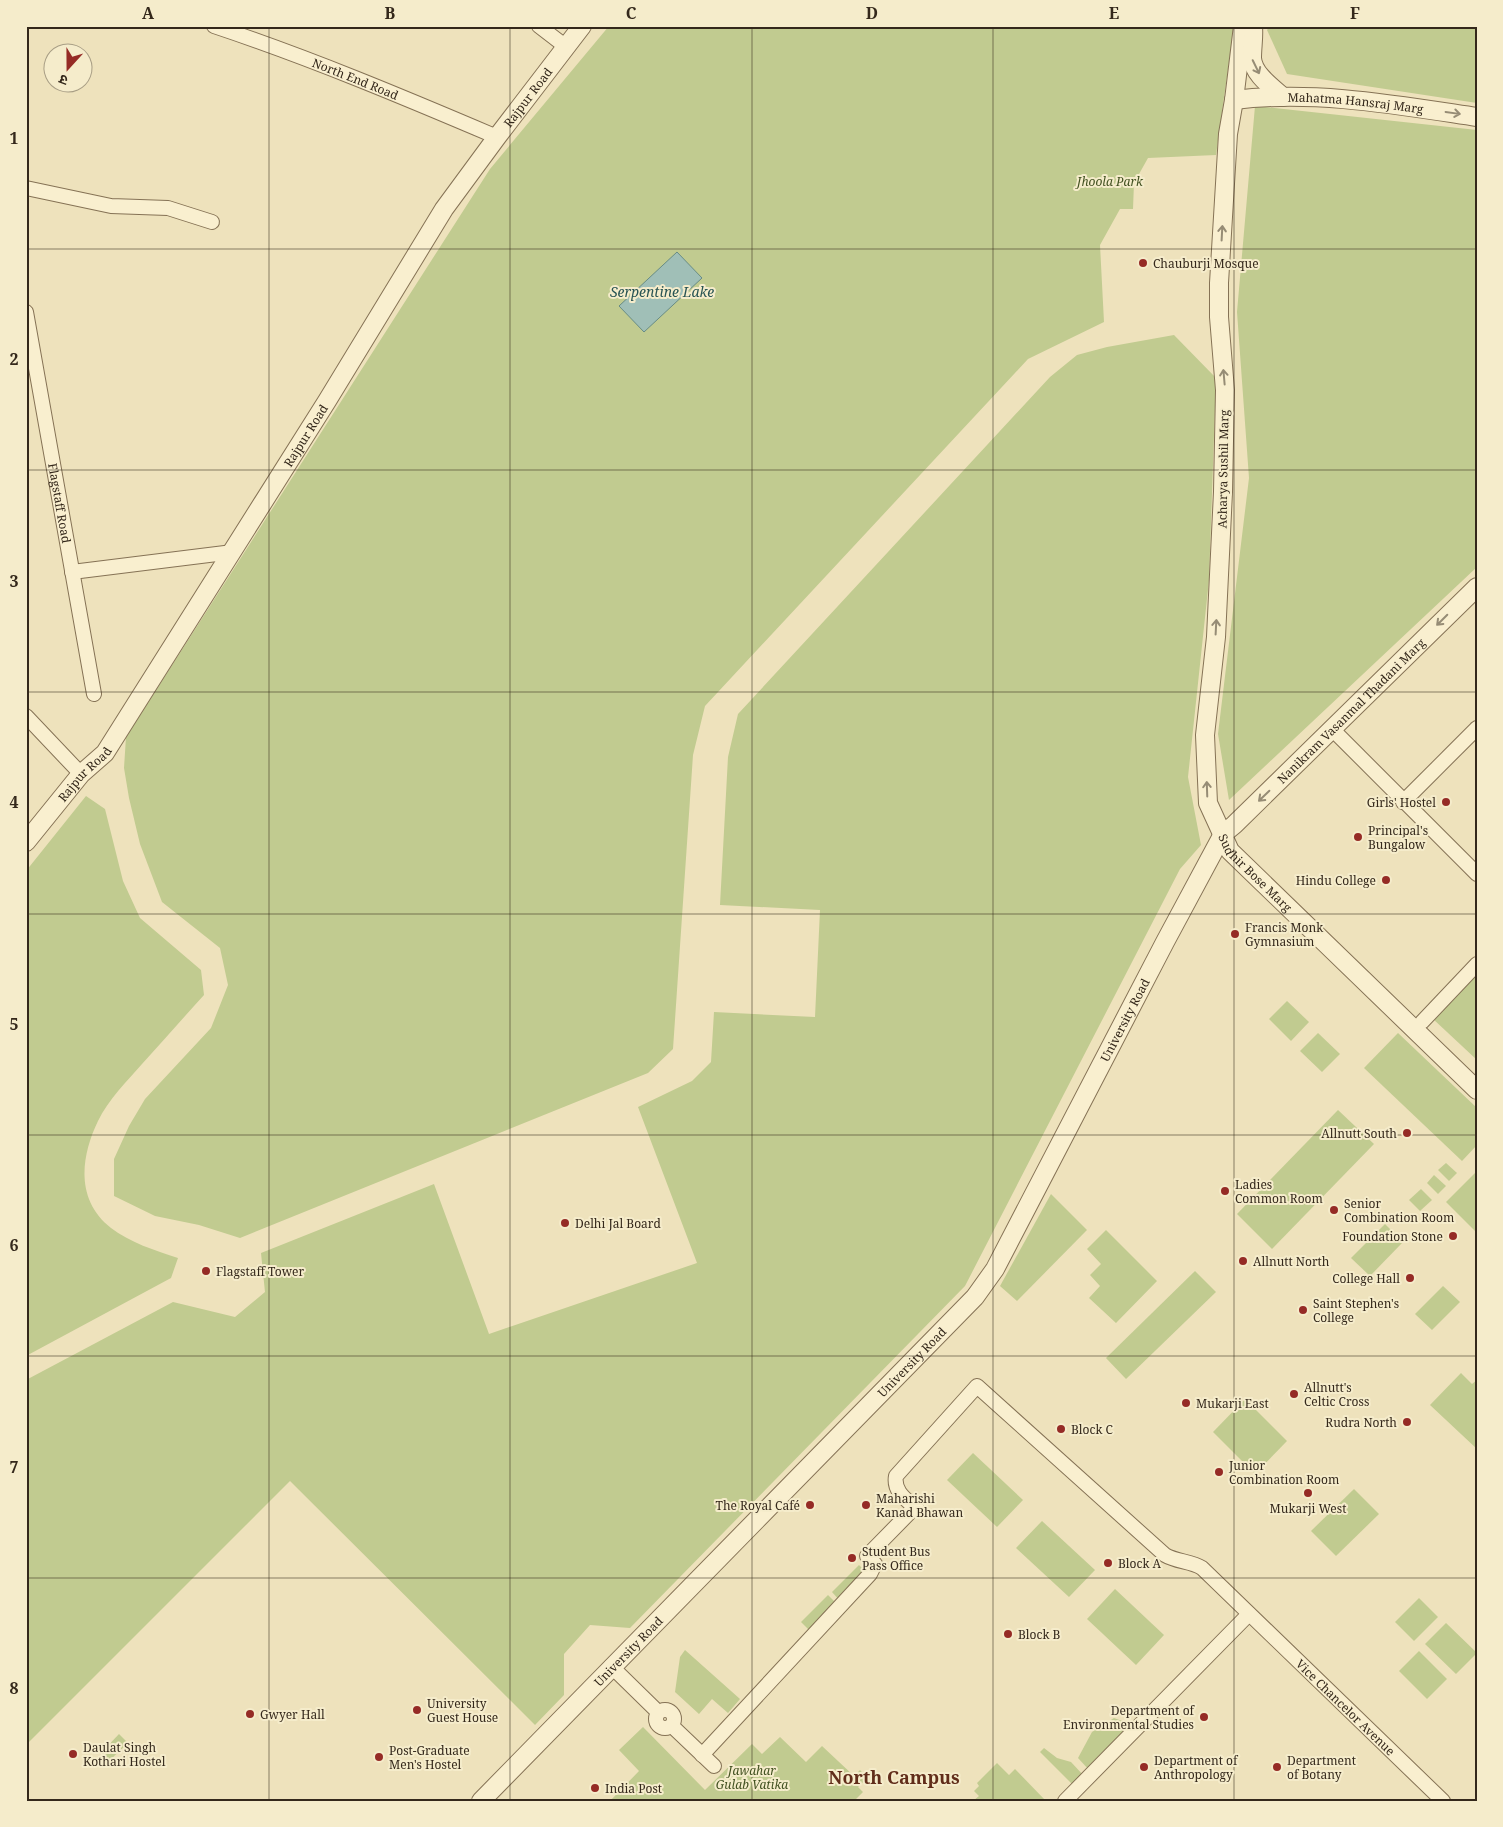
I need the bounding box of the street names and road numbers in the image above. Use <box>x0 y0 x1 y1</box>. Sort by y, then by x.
street label: North End Road <box>310 54 402 104</box>
street label: Rajpur Road <box>499 63 556 130</box>
street label: Mahatma Hansraj Marg <box>1288 88 1425 117</box>
street label: Rajpur Road <box>279 400 332 470</box>
street label: Acharya Sushil Marg <box>1213 409 1233 529</box>
street label: Flagstaff Road <box>45 462 76 545</box>
street label: Nanikram Vasanmal Thadani Marg <box>1273 634 1429 787</box>
street label: Rajpur Road <box>54 743 116 805</box>
street label: Sudhir Bose Marg <box>1215 831 1296 916</box>
street label: University Road <box>1096 975 1154 1064</box>
street label: University Road <box>873 1323 950 1400</box>
street label: University Road <box>590 1612 667 1690</box>
street label: Vice Chancelor Avenue <box>1293 1655 1399 1759</box>

